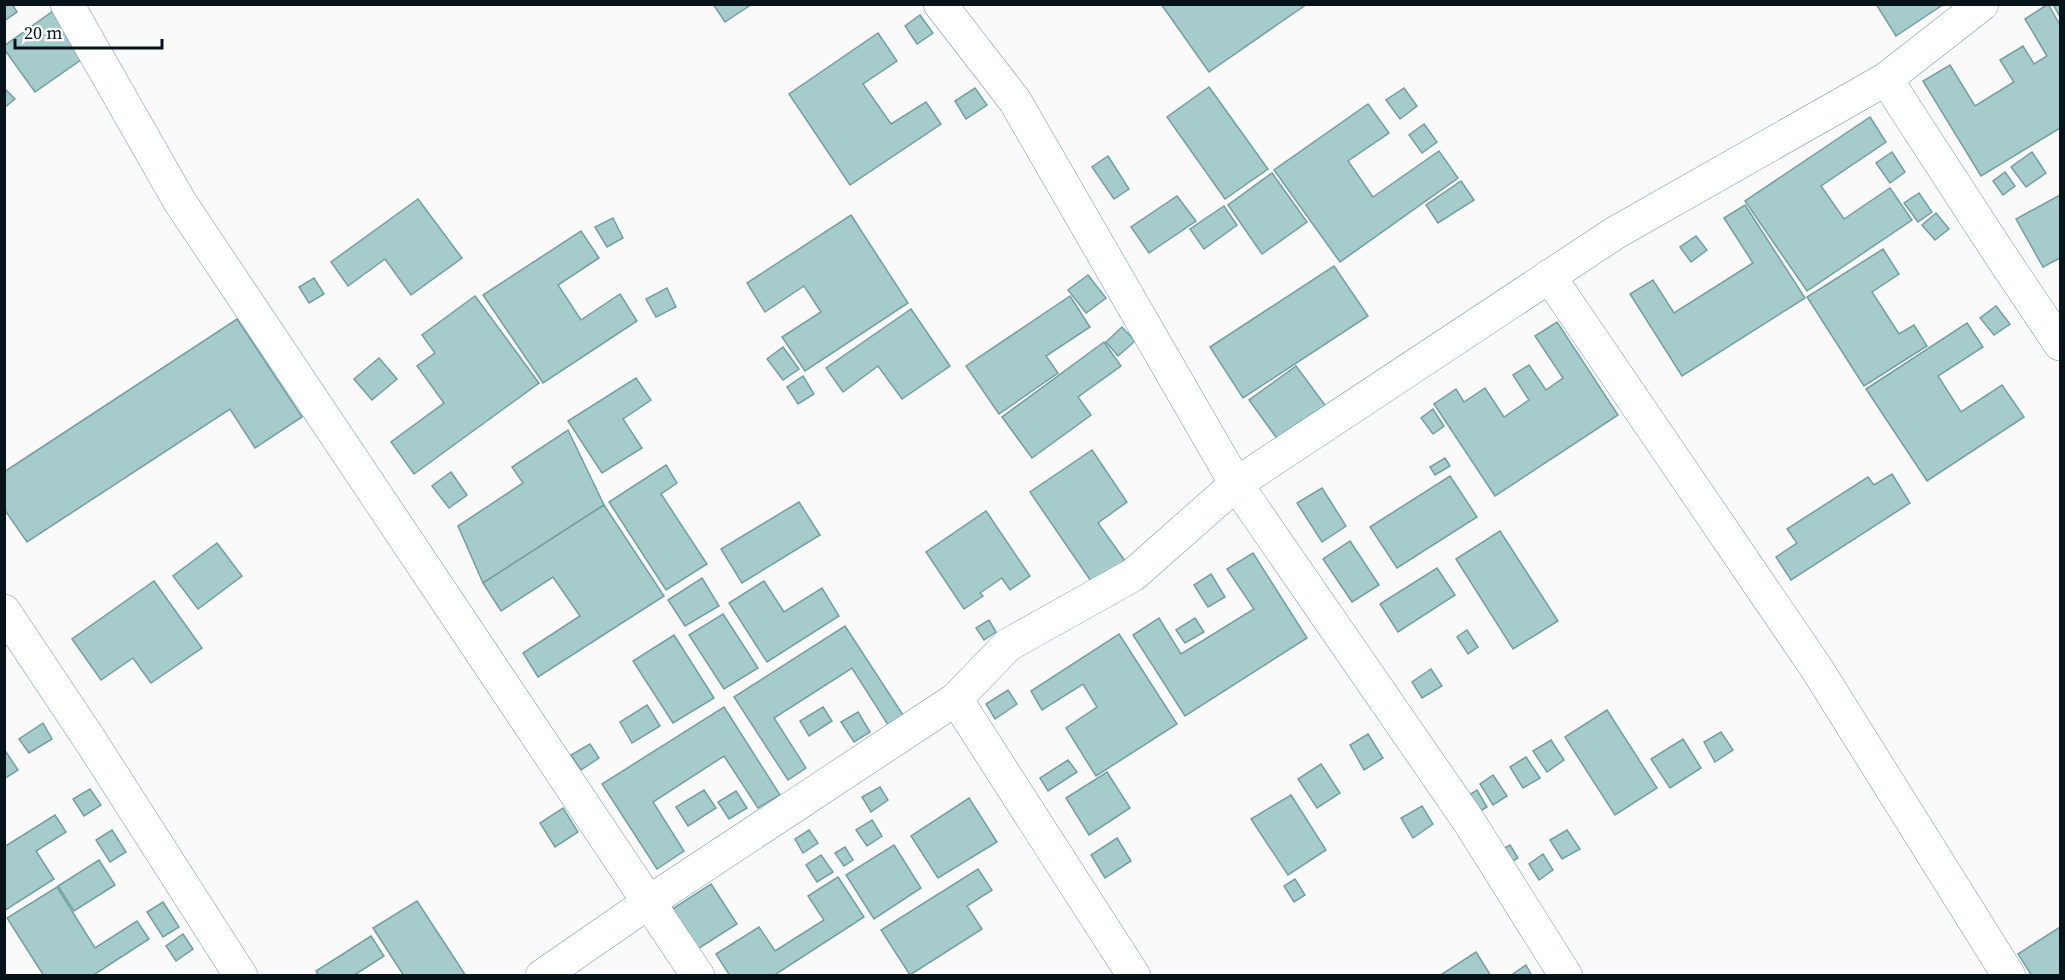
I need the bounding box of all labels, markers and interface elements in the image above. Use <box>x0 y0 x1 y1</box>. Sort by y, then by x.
scale bar <box>15 12 162 50</box>
text: 20 m <box>24 20 62 45</box>

